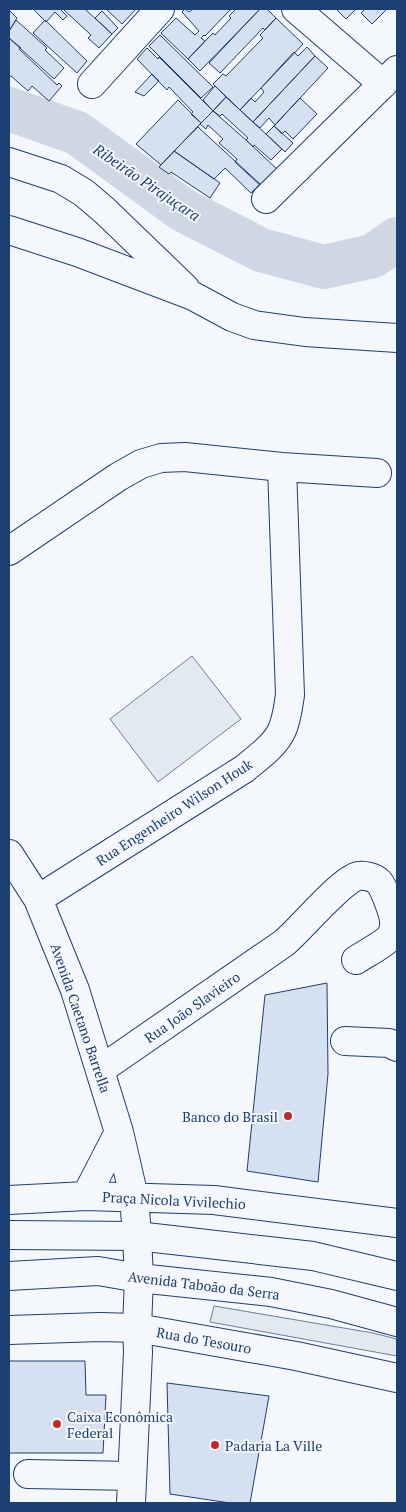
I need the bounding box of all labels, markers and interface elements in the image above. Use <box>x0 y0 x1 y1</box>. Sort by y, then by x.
water label: Ribeirão Pirajuçara <box>89 138 204 225</box>
street label: Rua Engenheiro Wilson Houk <box>92 754 256 870</box>
street label: Avenida Caetano Barrella <box>46 941 116 1095</box>
street label: Rua João Slavieiro <box>140 967 244 1047</box>
place label: Banco do Brasil <box>182 1107 278 1126</box>
marker: Banco do Brasil <box>282 1110 294 1122</box>
street label: Praça Nicola Vivilechio <box>102 1187 246 1213</box>
street label: Avenida Taboão da Serra <box>127 1266 281 1304</box>
street label: Rua do Tesouro <box>155 1322 253 1358</box>
place label: Caixa Econômica Federal <box>67 1407 173 1442</box>
marker: Caixa Econômica Federal <box>51 1418 63 1430</box>
place label: Padaria La Ville <box>225 1436 322 1455</box>
marker: Padaria La Ville <box>209 1439 221 1451</box>

